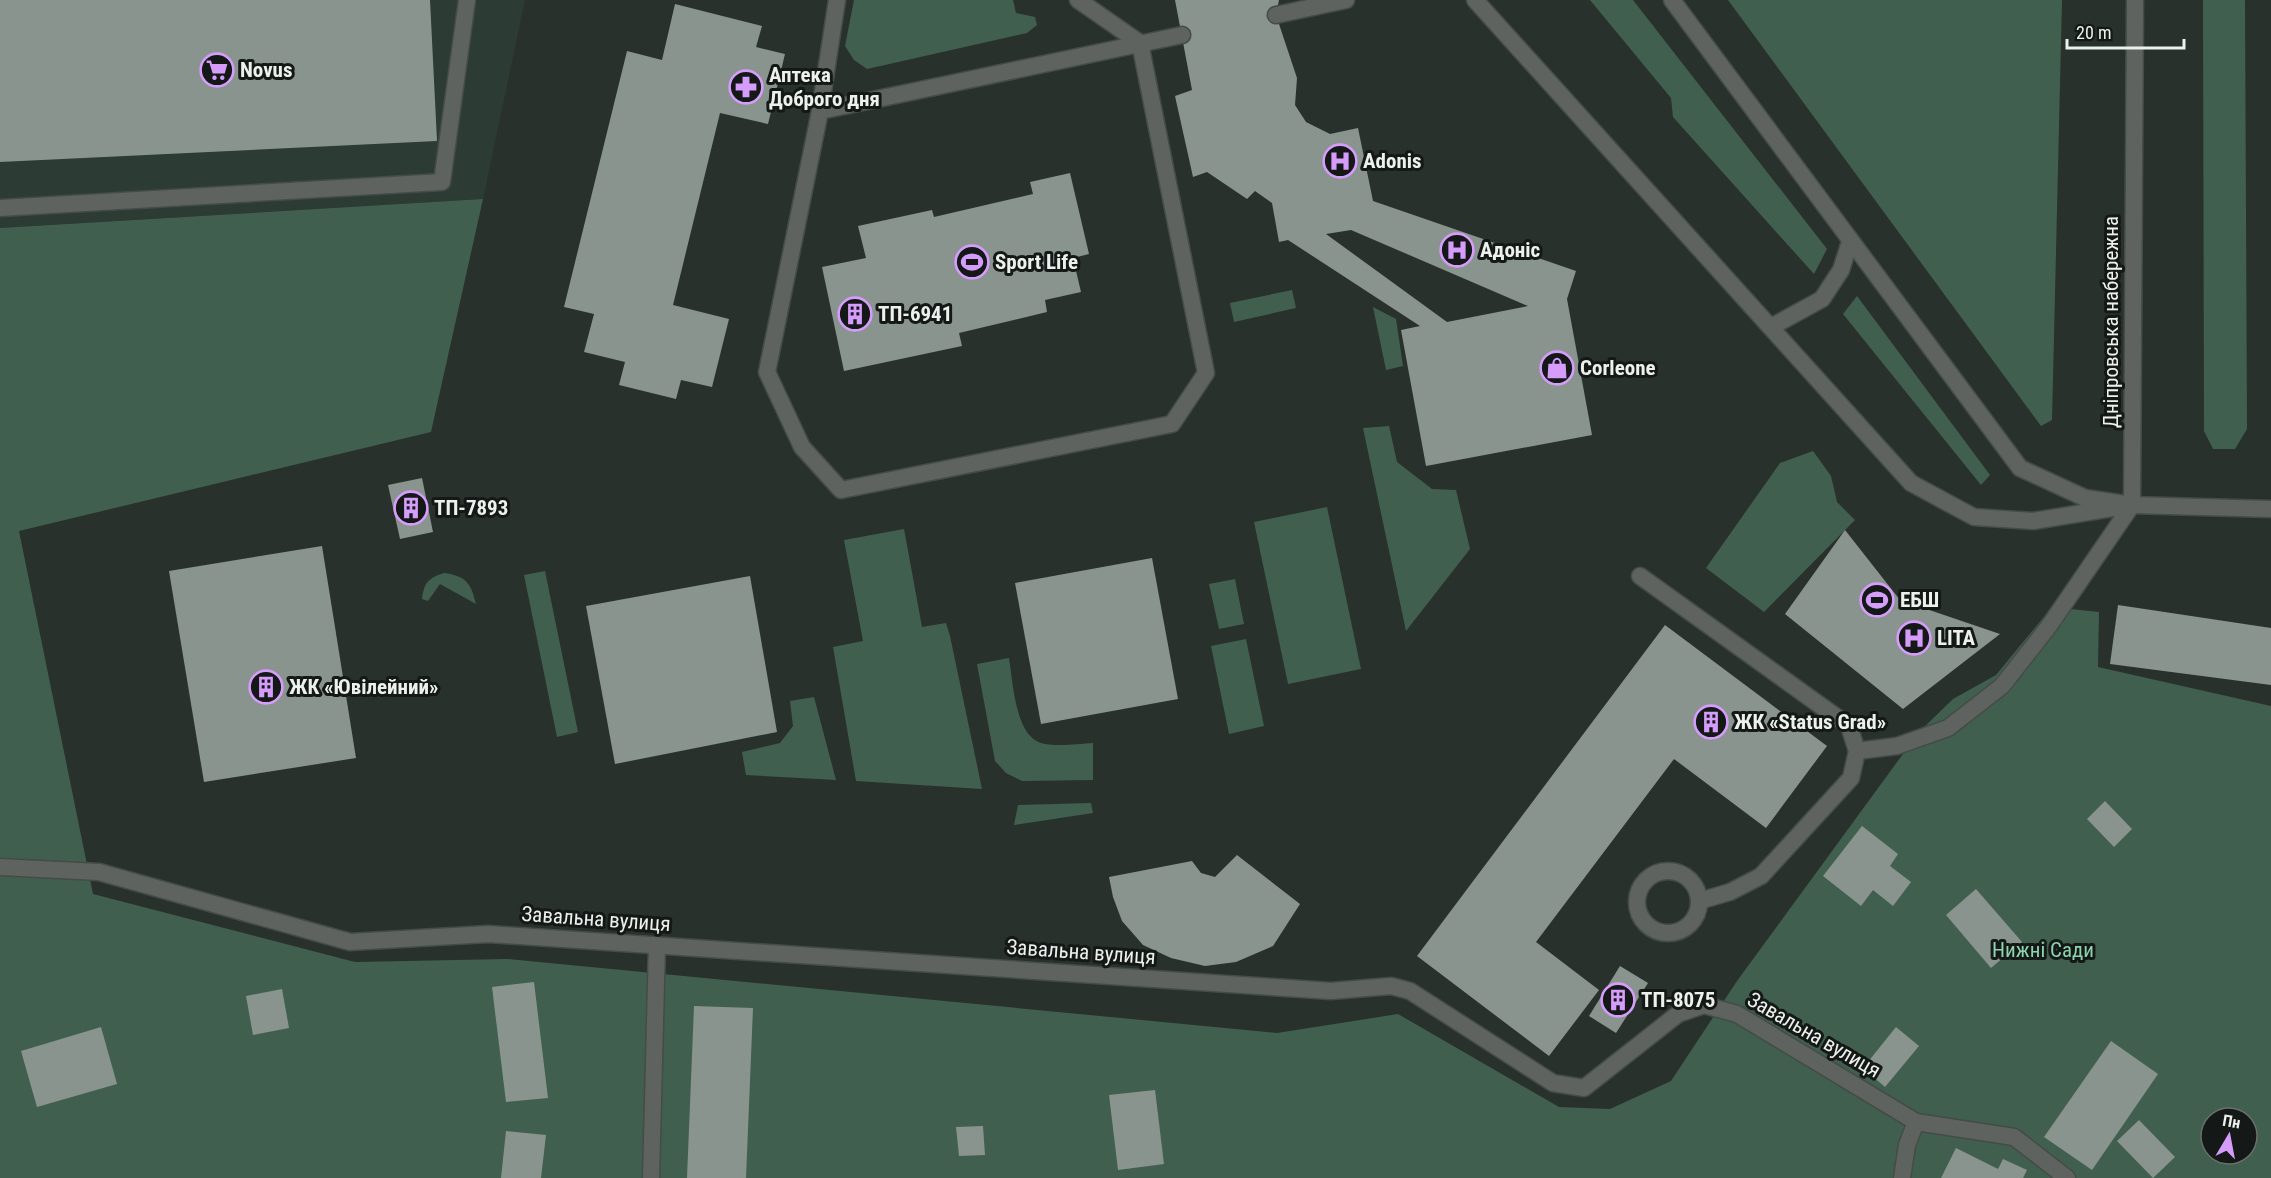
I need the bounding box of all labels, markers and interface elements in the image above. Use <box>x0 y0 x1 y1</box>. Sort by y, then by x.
scale bar <box>2067 12 2184 50</box>
text: 20 m <box>2076 22 2111 43</box>
supermarket icon: Novus <box>199 52 235 88</box>
place label: Novus <box>240 58 292 82</box>
place label: Аптека Доброго дня <box>769 63 880 111</box>
pharmacy icon: Аптека Доброго дня <box>728 69 764 105</box>
hospital icon: Adonis <box>1322 143 1358 179</box>
place label: Adonis <box>1363 149 1422 173</box>
street label: Дніпровська набережна <box>2099 216 2123 428</box>
hospital icon: Адоніс <box>1439 232 1475 268</box>
place label: Адоніс <box>1480 238 1541 262</box>
sports icon: Sport Life <box>954 244 990 280</box>
place label: Sport Life <box>995 250 1078 274</box>
building icon: ТП-6941 <box>837 296 873 332</box>
place label: ТП-6941 <box>878 302 952 326</box>
shop icon: Corleone <box>1539 350 1575 386</box>
place label: Corleone <box>1580 356 1656 380</box>
building icon: ТП-7893 <box>393 490 429 526</box>
place label: ТП-7893 <box>434 496 508 520</box>
sports icon: ЕБШ <box>1859 582 1895 618</box>
place label: ЕБШ <box>1900 588 1939 612</box>
hospital icon: LITA <box>1896 620 1932 656</box>
place label: LITA <box>1937 626 1976 650</box>
building icon: ЖК «Ювілейний» <box>248 669 284 705</box>
place label: ЖК «Ювілейний» <box>289 675 438 699</box>
building icon: ЖК «Status Grad» <box>1693 704 1729 740</box>
place label: ЖК «Status Grad» <box>1734 710 1886 734</box>
street label: Завальна вулиця <box>521 902 671 936</box>
street label: Завальна вулиця <box>1006 935 1156 969</box>
park label: Нижні Сади <box>1992 938 2094 962</box>
building icon: ТП-8075 <box>1600 982 1636 1018</box>
street label: Завальна вулиця <box>1743 987 1885 1083</box>
place label: ТП-8075 <box>1641 988 1715 1012</box>
north arrow <box>2199 1106 2259 1166</box>
text: Пн <box>2221 1111 2242 1133</box>

